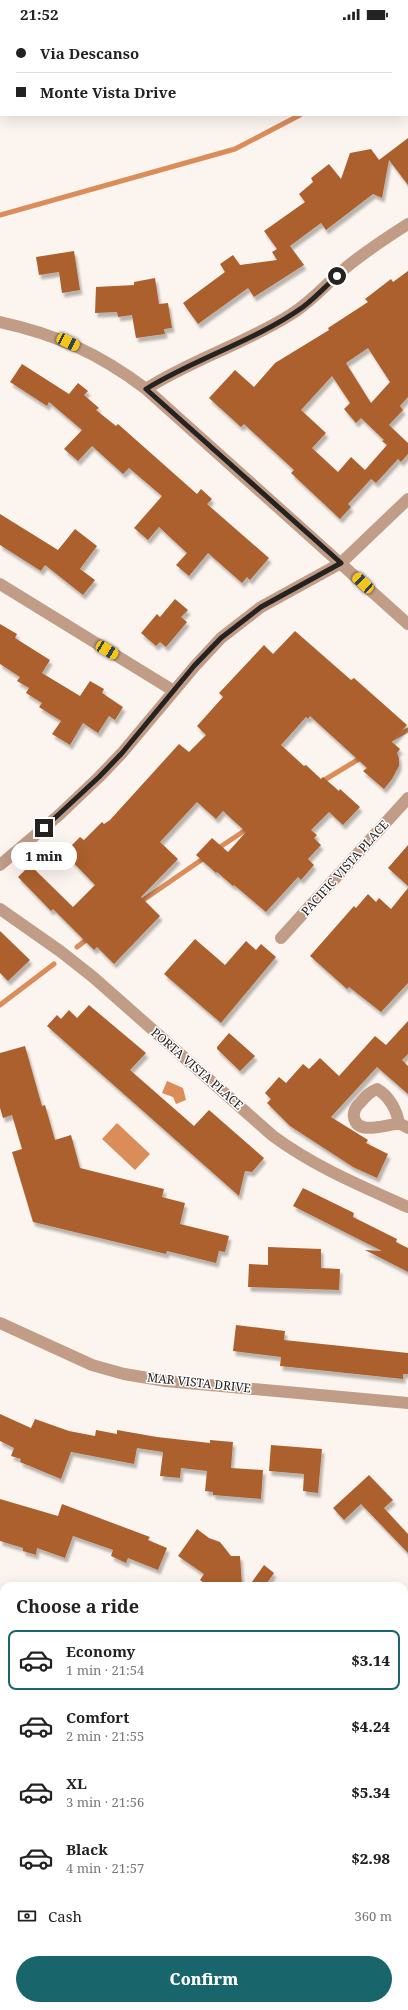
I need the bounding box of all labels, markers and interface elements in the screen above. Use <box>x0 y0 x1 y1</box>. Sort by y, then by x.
text: 21:52 <box>20 4 58 24</box>
text: Via Descanso <box>40 43 139 63</box>
text: Monte Vista Drive <box>40 82 176 102</box>
route start <box>328 267 346 285</box>
car <box>55 331 81 353</box>
car <box>350 570 376 596</box>
car <box>94 639 120 661</box>
street label: PACIFIC VISTA PLACE <box>297 816 392 919</box>
route end <box>35 819 53 837</box>
callout: 1 min <box>11 842 77 870</box>
text: 1 min <box>25 847 63 865</box>
street label: PORTA VISTA PLACE <box>148 1024 247 1113</box>
street label: MAR VISTA DRIVE <box>146 1369 252 1396</box>
text: Choose a ride <box>16 1594 139 1618</box>
text: Economy <box>66 1641 135 1661</box>
icon: car <box>18 1642 54 1678</box>
text: $3.14 <box>351 1650 390 1670</box>
text: 1 min · 21:54 <box>66 1661 144 1679</box>
text: Comfort <box>66 1707 129 1727</box>
icon: car <box>18 1708 54 1744</box>
text: $4.24 <box>351 1716 390 1736</box>
text: 2 min · 21:55 <box>66 1727 144 1745</box>
text: XL <box>66 1773 87 1793</box>
icon: car <box>18 1774 54 1810</box>
text: $5.34 <box>351 1782 390 1802</box>
text: 3 min · 21:56 <box>66 1793 144 1811</box>
text: Black <box>66 1839 108 1859</box>
icon: car <box>18 1840 54 1876</box>
text: $2.98 <box>351 1848 390 1868</box>
text: 4 min · 21:57 <box>66 1859 144 1877</box>
icon: cash <box>16 1905 38 1927</box>
text: Cash <box>48 1906 82 1926</box>
text: 360 m <box>355 1907 392 1925</box>
button: Confirm <box>16 1956 392 2002</box>

